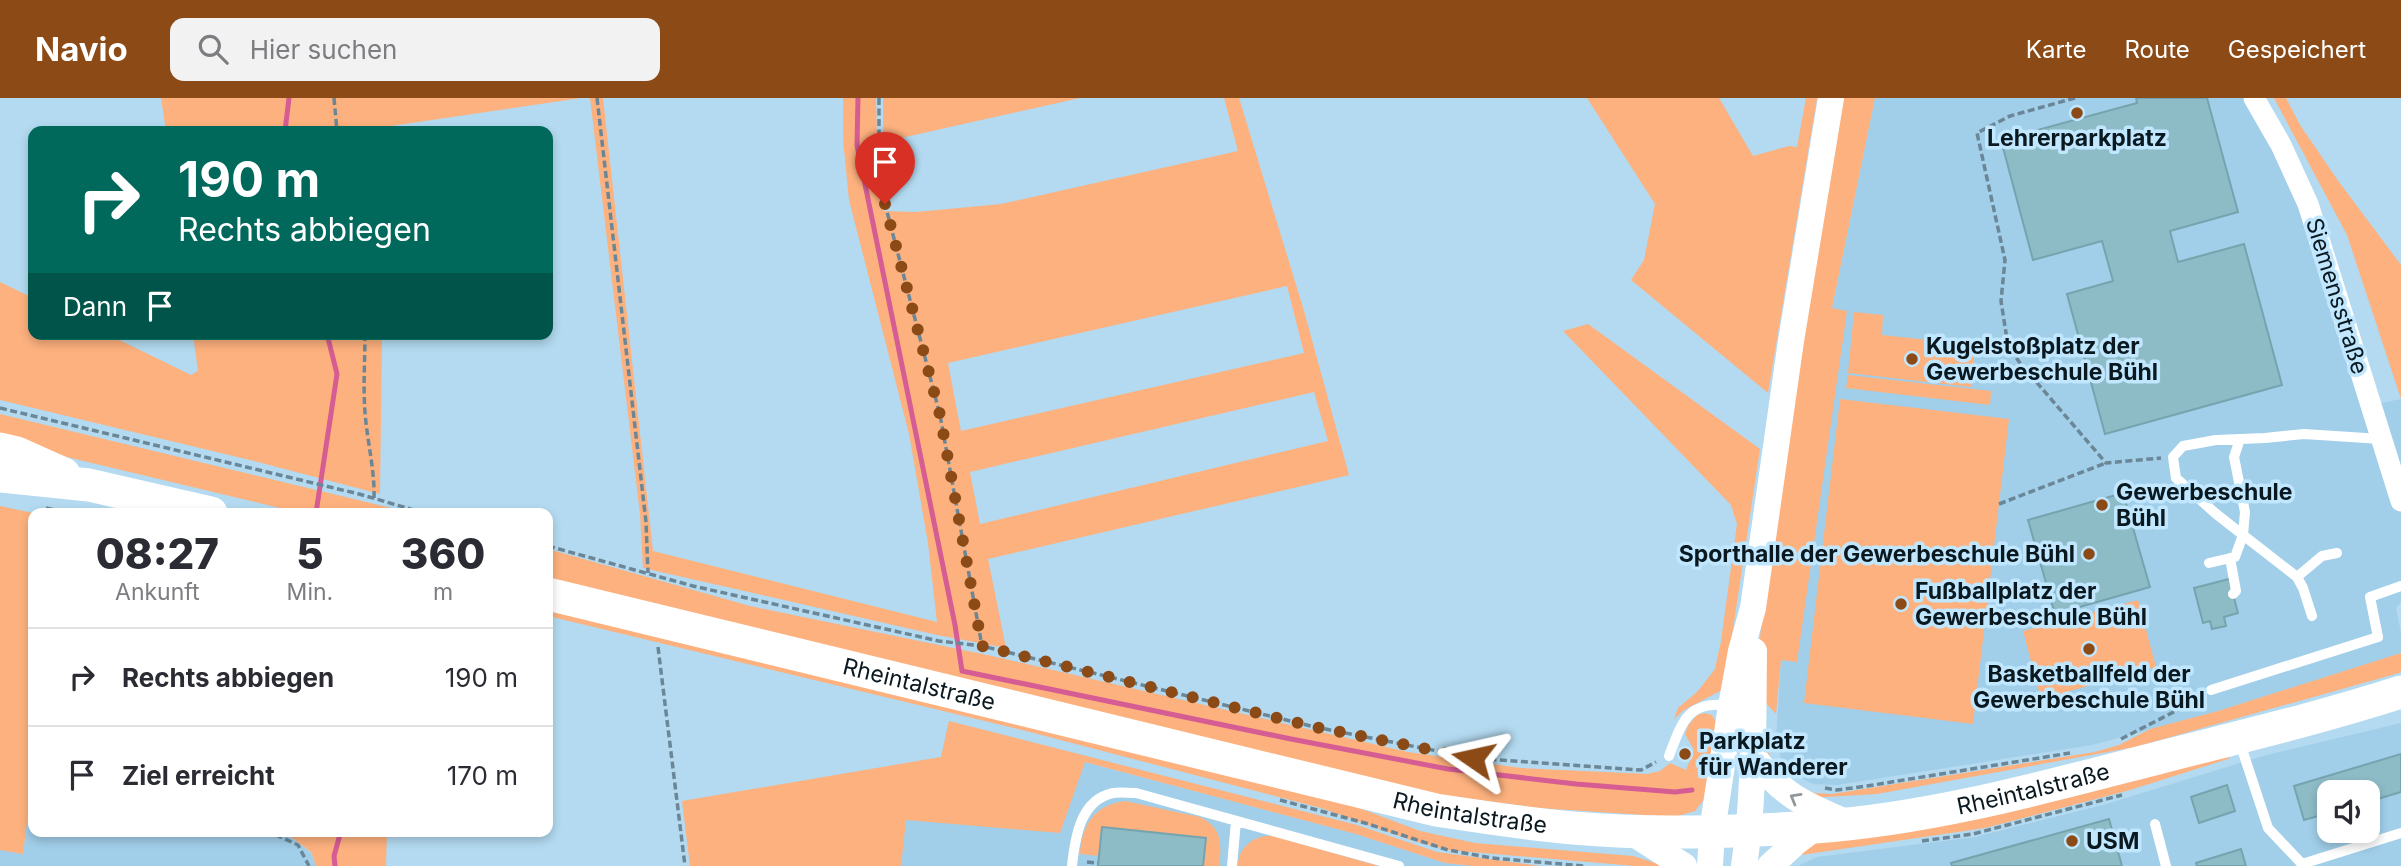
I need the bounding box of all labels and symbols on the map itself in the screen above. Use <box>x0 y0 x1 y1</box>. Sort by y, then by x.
marker: Lehrerparkplatz <box>2069 105 2085 121</box>
place label: Lehrerparkplatz <box>1987 124 2167 152</box>
pin <box>855 132 915 204</box>
street label: Siemensstraße <box>2300 215 2374 377</box>
place label: Kugelstoßplatz der Gewerbeschule Bühl <box>1926 332 2158 386</box>
marker: Kugelstoßplatz der Gewerbeschule Bühl <box>1904 351 1920 367</box>
place label: Gewerbeschule Bühl <box>2116 478 2293 532</box>
marker: Gewerbeschule Bühl <box>2094 497 2110 513</box>
place label: Sporthalle der Gewerbeschule Bühl <box>1679 540 2075 568</box>
marker: Sporthalle der Gewerbeschule Bühl <box>2081 546 2097 562</box>
place label: Fußballplatz der Gewerbeschule Bühl <box>1915 577 2147 631</box>
marker: Fußballplatz der Gewerbeschule Bühl <box>1893 596 1909 612</box>
marker: Basketballfeld der Gewerbeschule Bühl <box>2081 641 2097 657</box>
street label: Rheintalstraße <box>840 652 998 716</box>
place label: Basketballfeld der Gewerbeschule Bühl <box>1973 660 2205 714</box>
position arrow <box>1436 721 1510 795</box>
place label: Parkplatz für Wanderer <box>1699 727 1848 781</box>
marker: Parkplatz für Wanderer <box>1677 746 1693 762</box>
street label: Rheintalstraße <box>1954 757 2113 821</box>
street label: Rheintalstraße <box>1390 786 1549 839</box>
one-way arrow <box>1790 793 1803 806</box>
place label: USM <box>2086 827 2139 855</box>
marker: USM <box>2064 833 2080 849</box>

